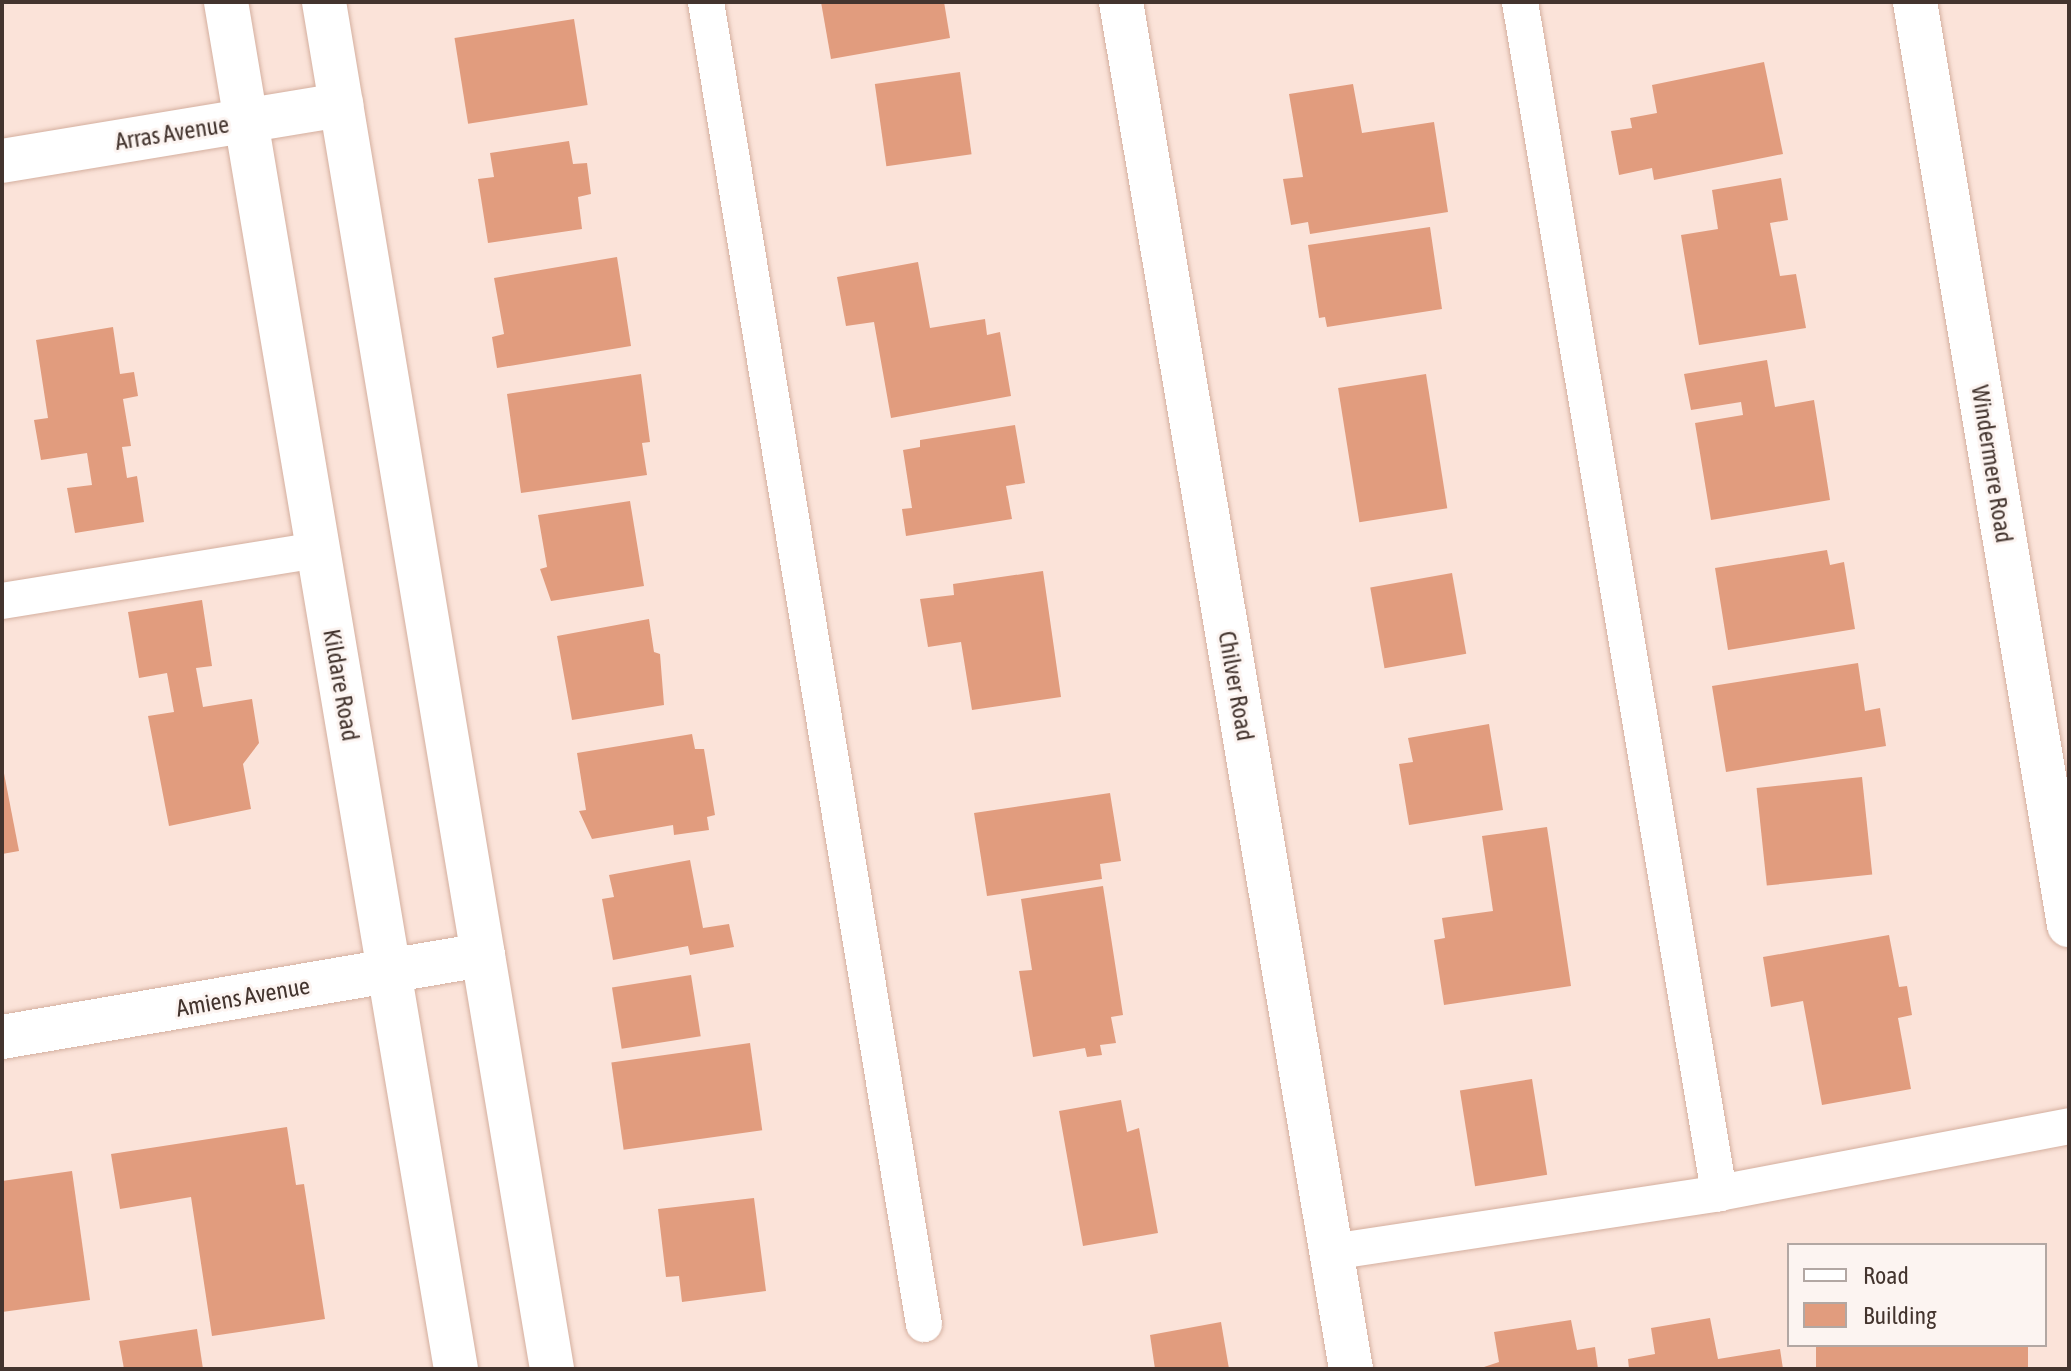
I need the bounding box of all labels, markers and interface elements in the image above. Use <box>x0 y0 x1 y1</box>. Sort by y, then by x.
street label: Arras Avenue <box>113 110 231 156</box>
street label: Windermere Road <box>1965 383 2019 545</box>
street label: Kildare Road <box>317 627 365 743</box>
street label: Chilver Road <box>1212 629 1260 743</box>
street label: Amiens Avenue <box>174 971 312 1023</box>
legend <box>1787 1243 2047 1347</box>
text: Road <box>1863 1262 1909 1289</box>
text: Building <box>1863 1302 1936 1329</box>

